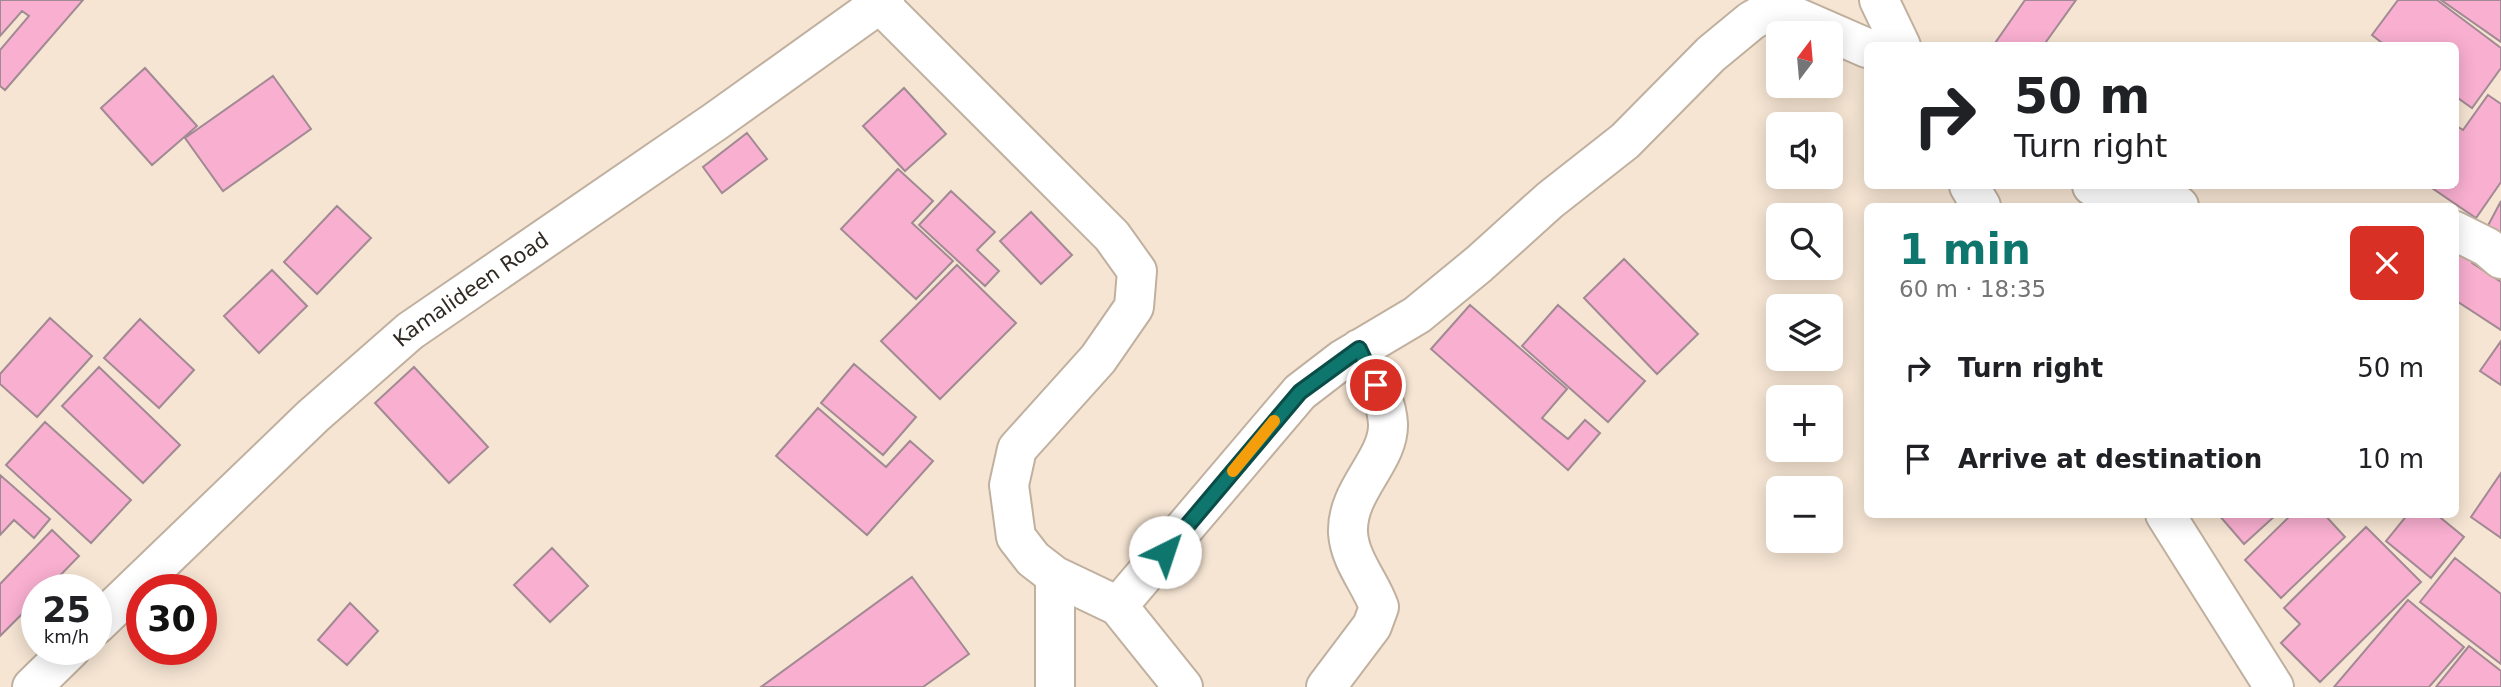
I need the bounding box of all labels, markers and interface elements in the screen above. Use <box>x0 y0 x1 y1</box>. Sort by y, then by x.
north arrow <box>1766 21 1843 98</box>
map controls <box>1766 21 1843 553</box>
text: 50 m <box>2014 68 2150 125</box>
icon: right <box>1899 70 1990 161</box>
button: sound <box>1766 112 1843 189</box>
text: Turn right <box>2014 127 2167 165</box>
button: search <box>1766 203 1843 280</box>
text: 1 min <box>1899 225 2031 274</box>
button: close <box>2350 226 2424 300</box>
street label: Kamalideen Road <box>389 228 553 352</box>
text: 60 m · 18:35 <box>1899 276 2046 302</box>
button: layers <box>1766 294 1843 371</box>
icon: right <box>1899 349 1937 387</box>
text: Turn right <box>1958 353 2103 383</box>
text: 50 m <box>2357 353 2424 383</box>
pin <box>1346 355 1406 415</box>
icon: arrive <box>1357 366 1395 404</box>
button: + <box>1766 385 1843 462</box>
icon: arrive <box>1899 440 1937 478</box>
text: Arrive at destination <box>1958 444 2262 474</box>
text: 10 m <box>2357 444 2424 474</box>
button: − <box>1766 476 1843 553</box>
position arrow <box>1128 515 1202 589</box>
speed limit sign: 30 <box>126 574 217 665</box>
text: 25 <box>42 590 91 630</box>
text: km/h <box>44 626 89 647</box>

